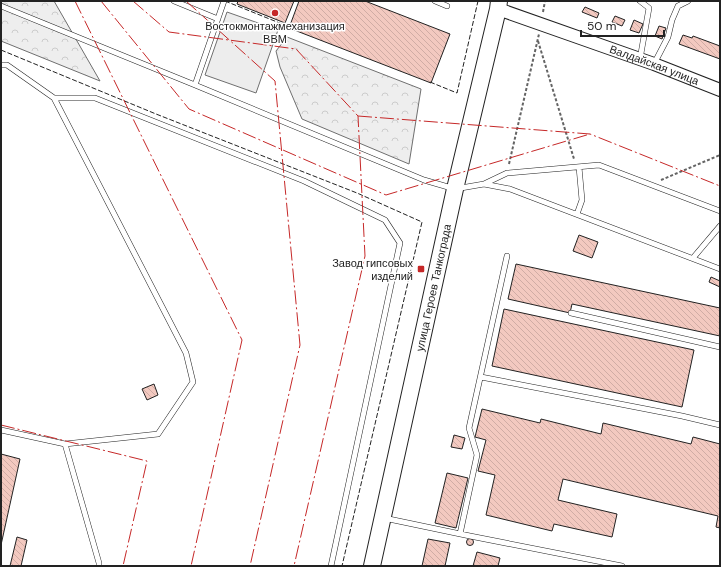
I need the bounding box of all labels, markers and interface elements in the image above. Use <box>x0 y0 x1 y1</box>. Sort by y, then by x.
marker: Востокмонтажмеханизация ВВМ <box>270 8 280 18</box>
scale bar <box>581 12 664 38</box>
text: 50 m <box>587 18 616 34</box>
place label: Востокмонтажмеханизация ВВМ <box>205 19 345 46</box>
street label: Валдайская улица <box>608 42 702 88</box>
street label: улица Героев Танкограда <box>412 222 454 353</box>
place label: Завод гипсовых изделий <box>332 256 413 283</box>
marker: Завод гипсовых изделий <box>416 264 426 274</box>

